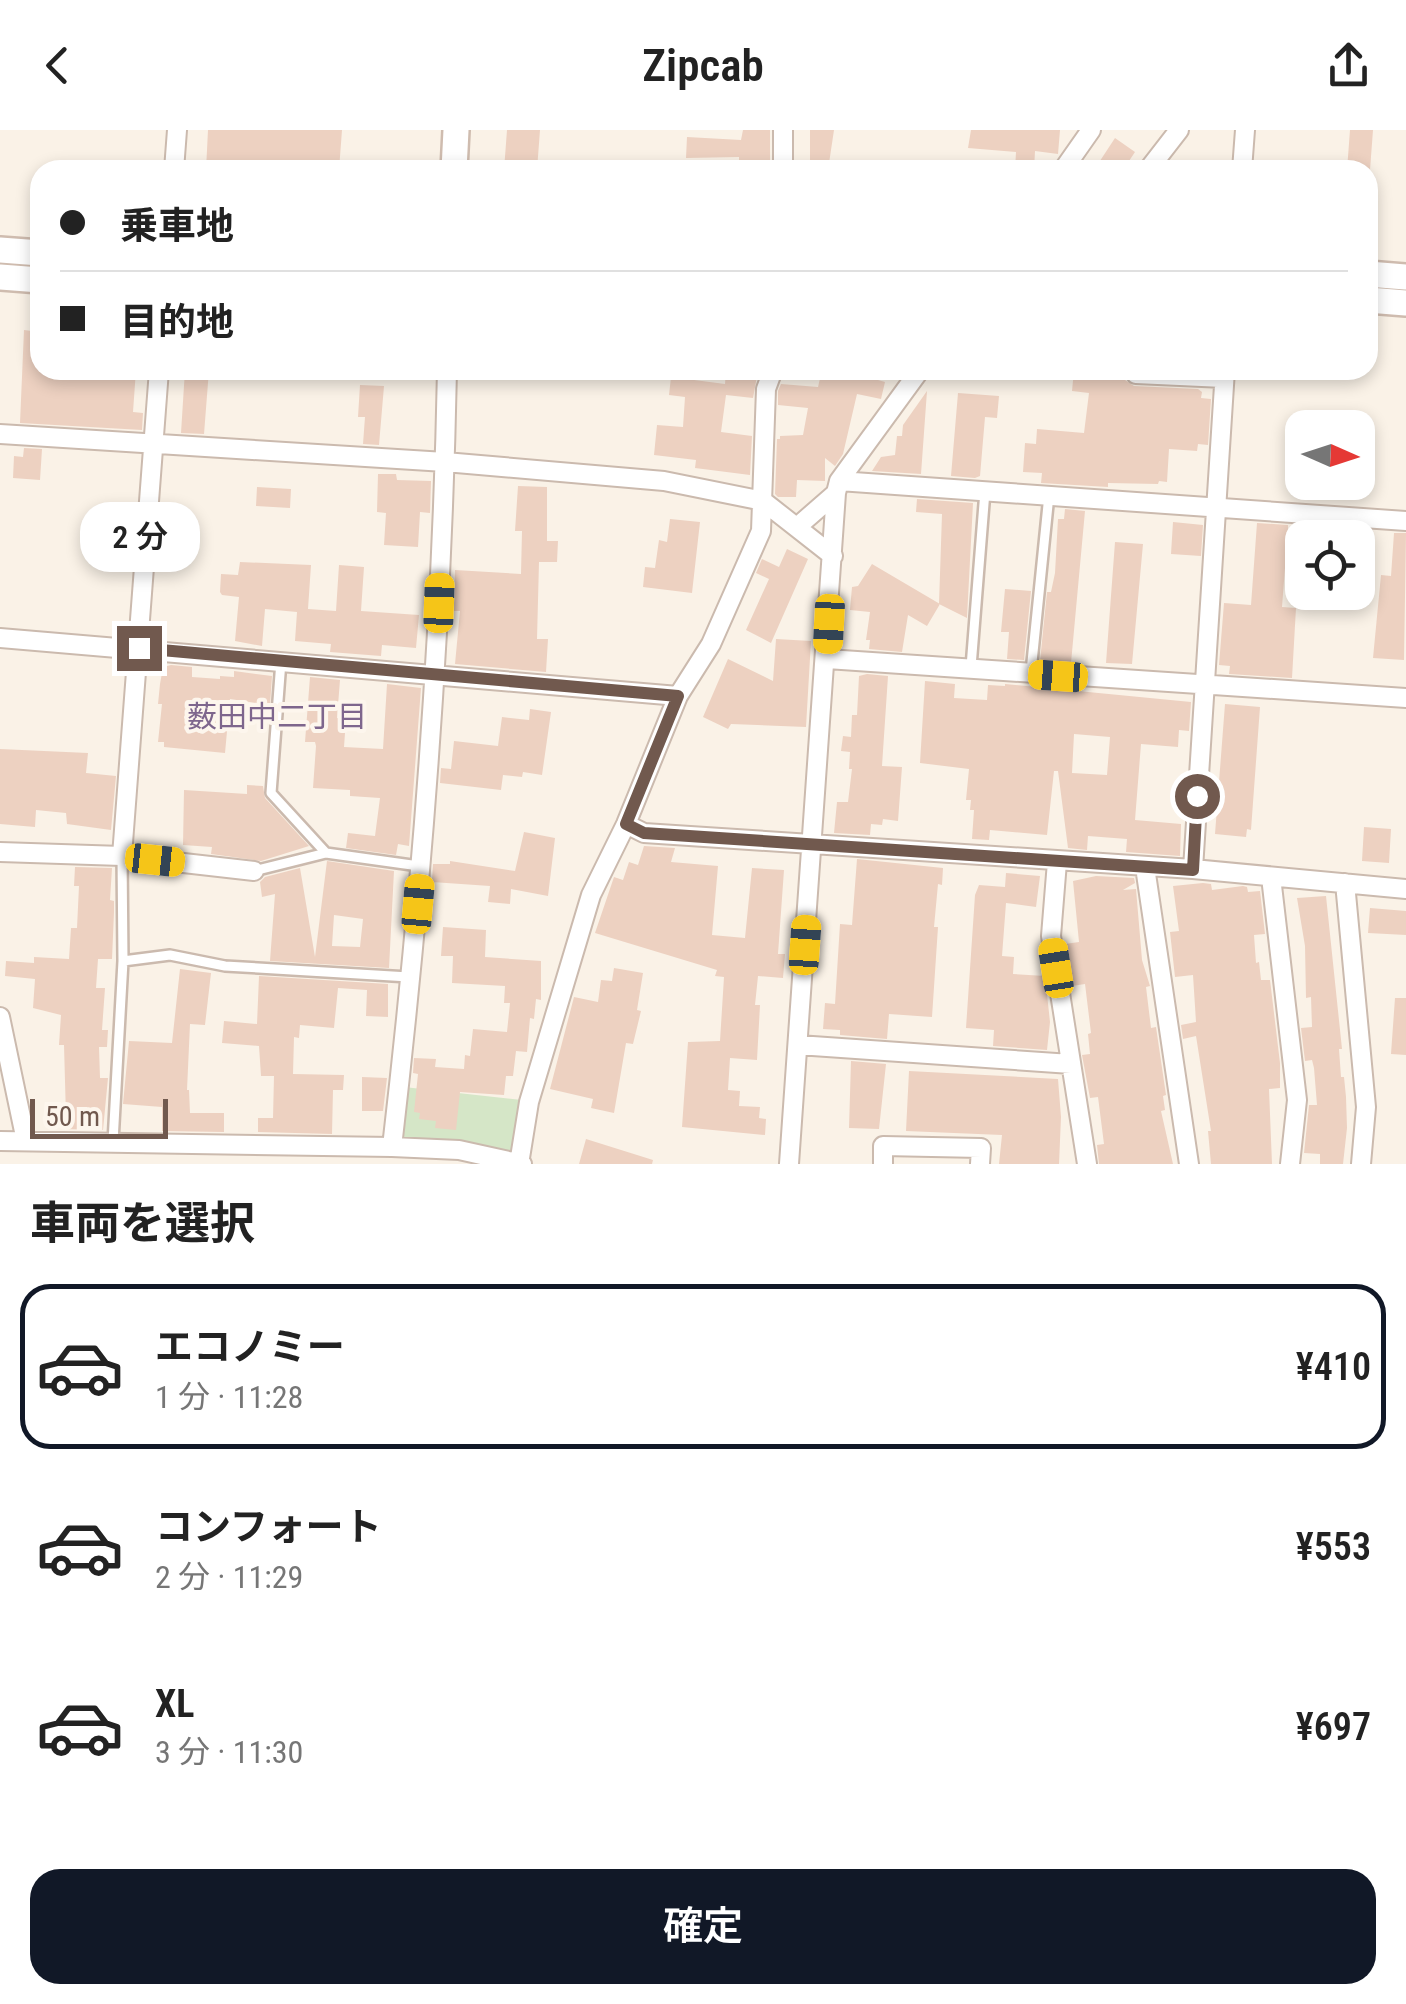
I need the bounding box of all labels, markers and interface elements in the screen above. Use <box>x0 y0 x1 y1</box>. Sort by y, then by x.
icon: back <box>30 38 85 93</box>
icon: share <box>1321 38 1376 93</box>
text: Zipcab <box>642 39 764 92</box>
text: 乗車地 <box>120 204 234 248</box>
text: 目的地 <box>120 300 234 344</box>
north arrow <box>1285 410 1375 500</box>
map controls <box>1285 410 1375 610</box>
callout: 2 分 <box>79 503 199 573</box>
text: 2 分 <box>112 518 168 556</box>
button: locate <box>1285 520 1375 610</box>
car <box>423 572 455 634</box>
car <box>812 593 846 655</box>
route end <box>117 626 162 671</box>
car <box>1027 659 1089 693</box>
district label: 薮田中二丁目 <box>187 699 367 734</box>
route start <box>1175 774 1220 819</box>
car <box>124 842 186 878</box>
car <box>400 873 436 935</box>
car <box>788 914 822 976</box>
car <box>1036 936 1076 1000</box>
scale bar <box>30 1094 168 1138</box>
text: 50 m <box>45 1100 100 1133</box>
text: 車両を選択 <box>30 1197 255 1250</box>
icon: car <box>35 1322 125 1412</box>
text: エコノミー <box>155 1325 345 1369</box>
text: ¥410 <box>1296 1345 1371 1389</box>
text: 1 分 · 11:28 <box>155 1378 303 1416</box>
icon: car <box>35 1502 125 1592</box>
text: コンフォート <box>155 1505 382 1549</box>
text: ¥553 <box>1296 1525 1371 1569</box>
text: 2 分 · 11:29 <box>155 1558 303 1596</box>
icon: car <box>35 1682 125 1772</box>
text: XL <box>155 1682 194 1726</box>
text: ¥697 <box>1296 1705 1371 1749</box>
text: 3 分 · 11:30 <box>155 1733 303 1771</box>
button: 確定 <box>30 1869 1376 1984</box>

